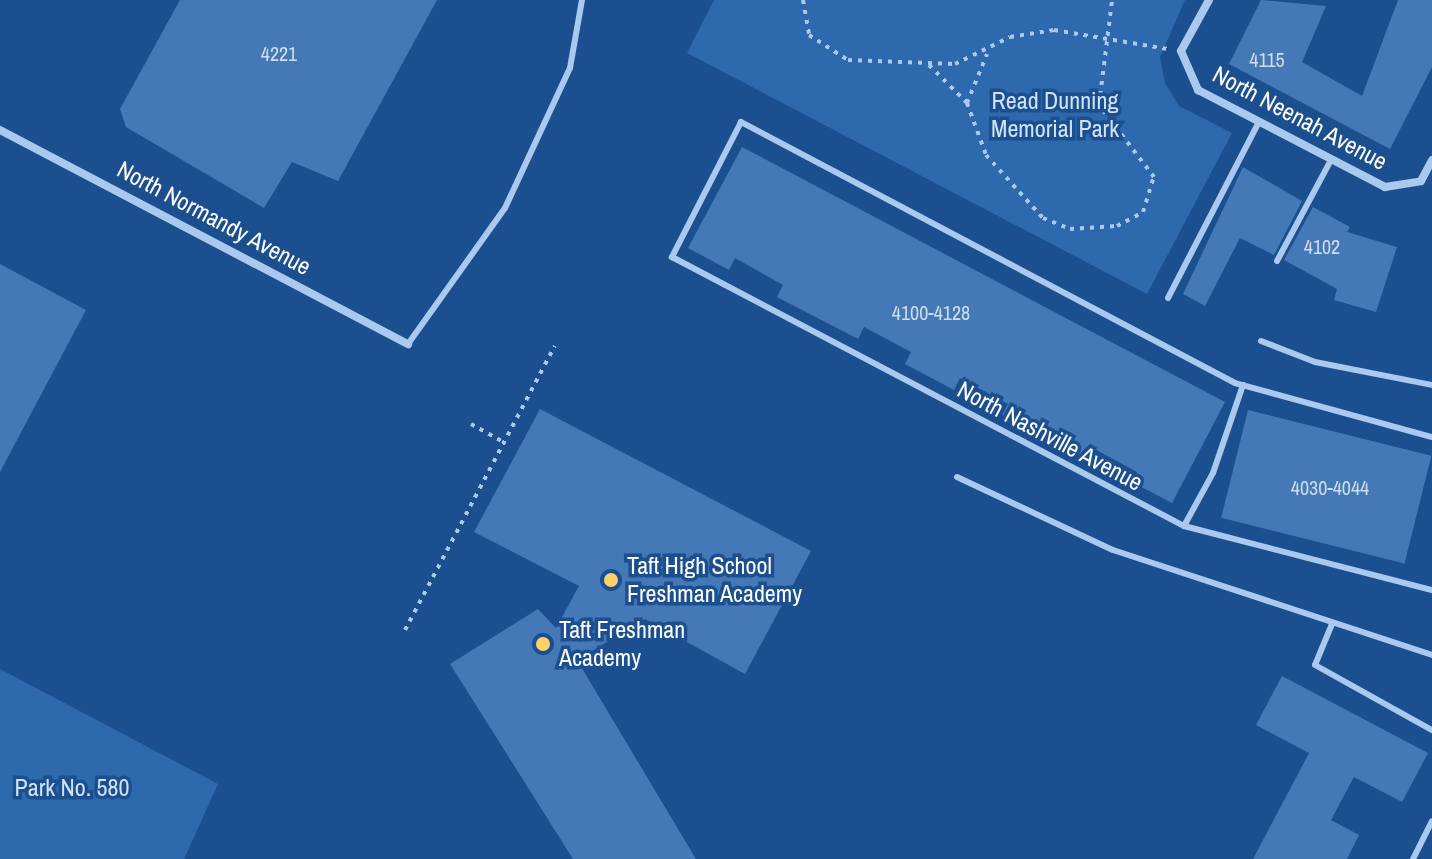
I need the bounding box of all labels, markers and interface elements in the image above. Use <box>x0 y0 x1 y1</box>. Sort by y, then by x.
house number: 4221 <box>261 41 297 65</box>
house number: 4115 <box>1249 47 1285 71</box>
street label: North Neenah Avenue <box>1207 60 1393 176</box>
park label: Read Dunning Memorial Park <box>991 87 1119 143</box>
street label: North Normandy Avenue <box>112 155 316 281</box>
house number: 4102 <box>1304 234 1340 258</box>
house number: 4100-4128 <box>892 300 970 324</box>
street label: North Nashville Avenue <box>952 375 1148 497</box>
house number: 4030-4044 <box>1291 475 1369 499</box>
place label: Taft High School Freshman Academy <box>627 552 803 608</box>
marker: Taft High School Freshman Academy <box>602 571 620 589</box>
place label: Taft Freshman Academy <box>559 616 685 672</box>
marker: Taft Freshman Academy <box>534 635 552 653</box>
park label: Park No. 580 <box>15 774 129 802</box>

